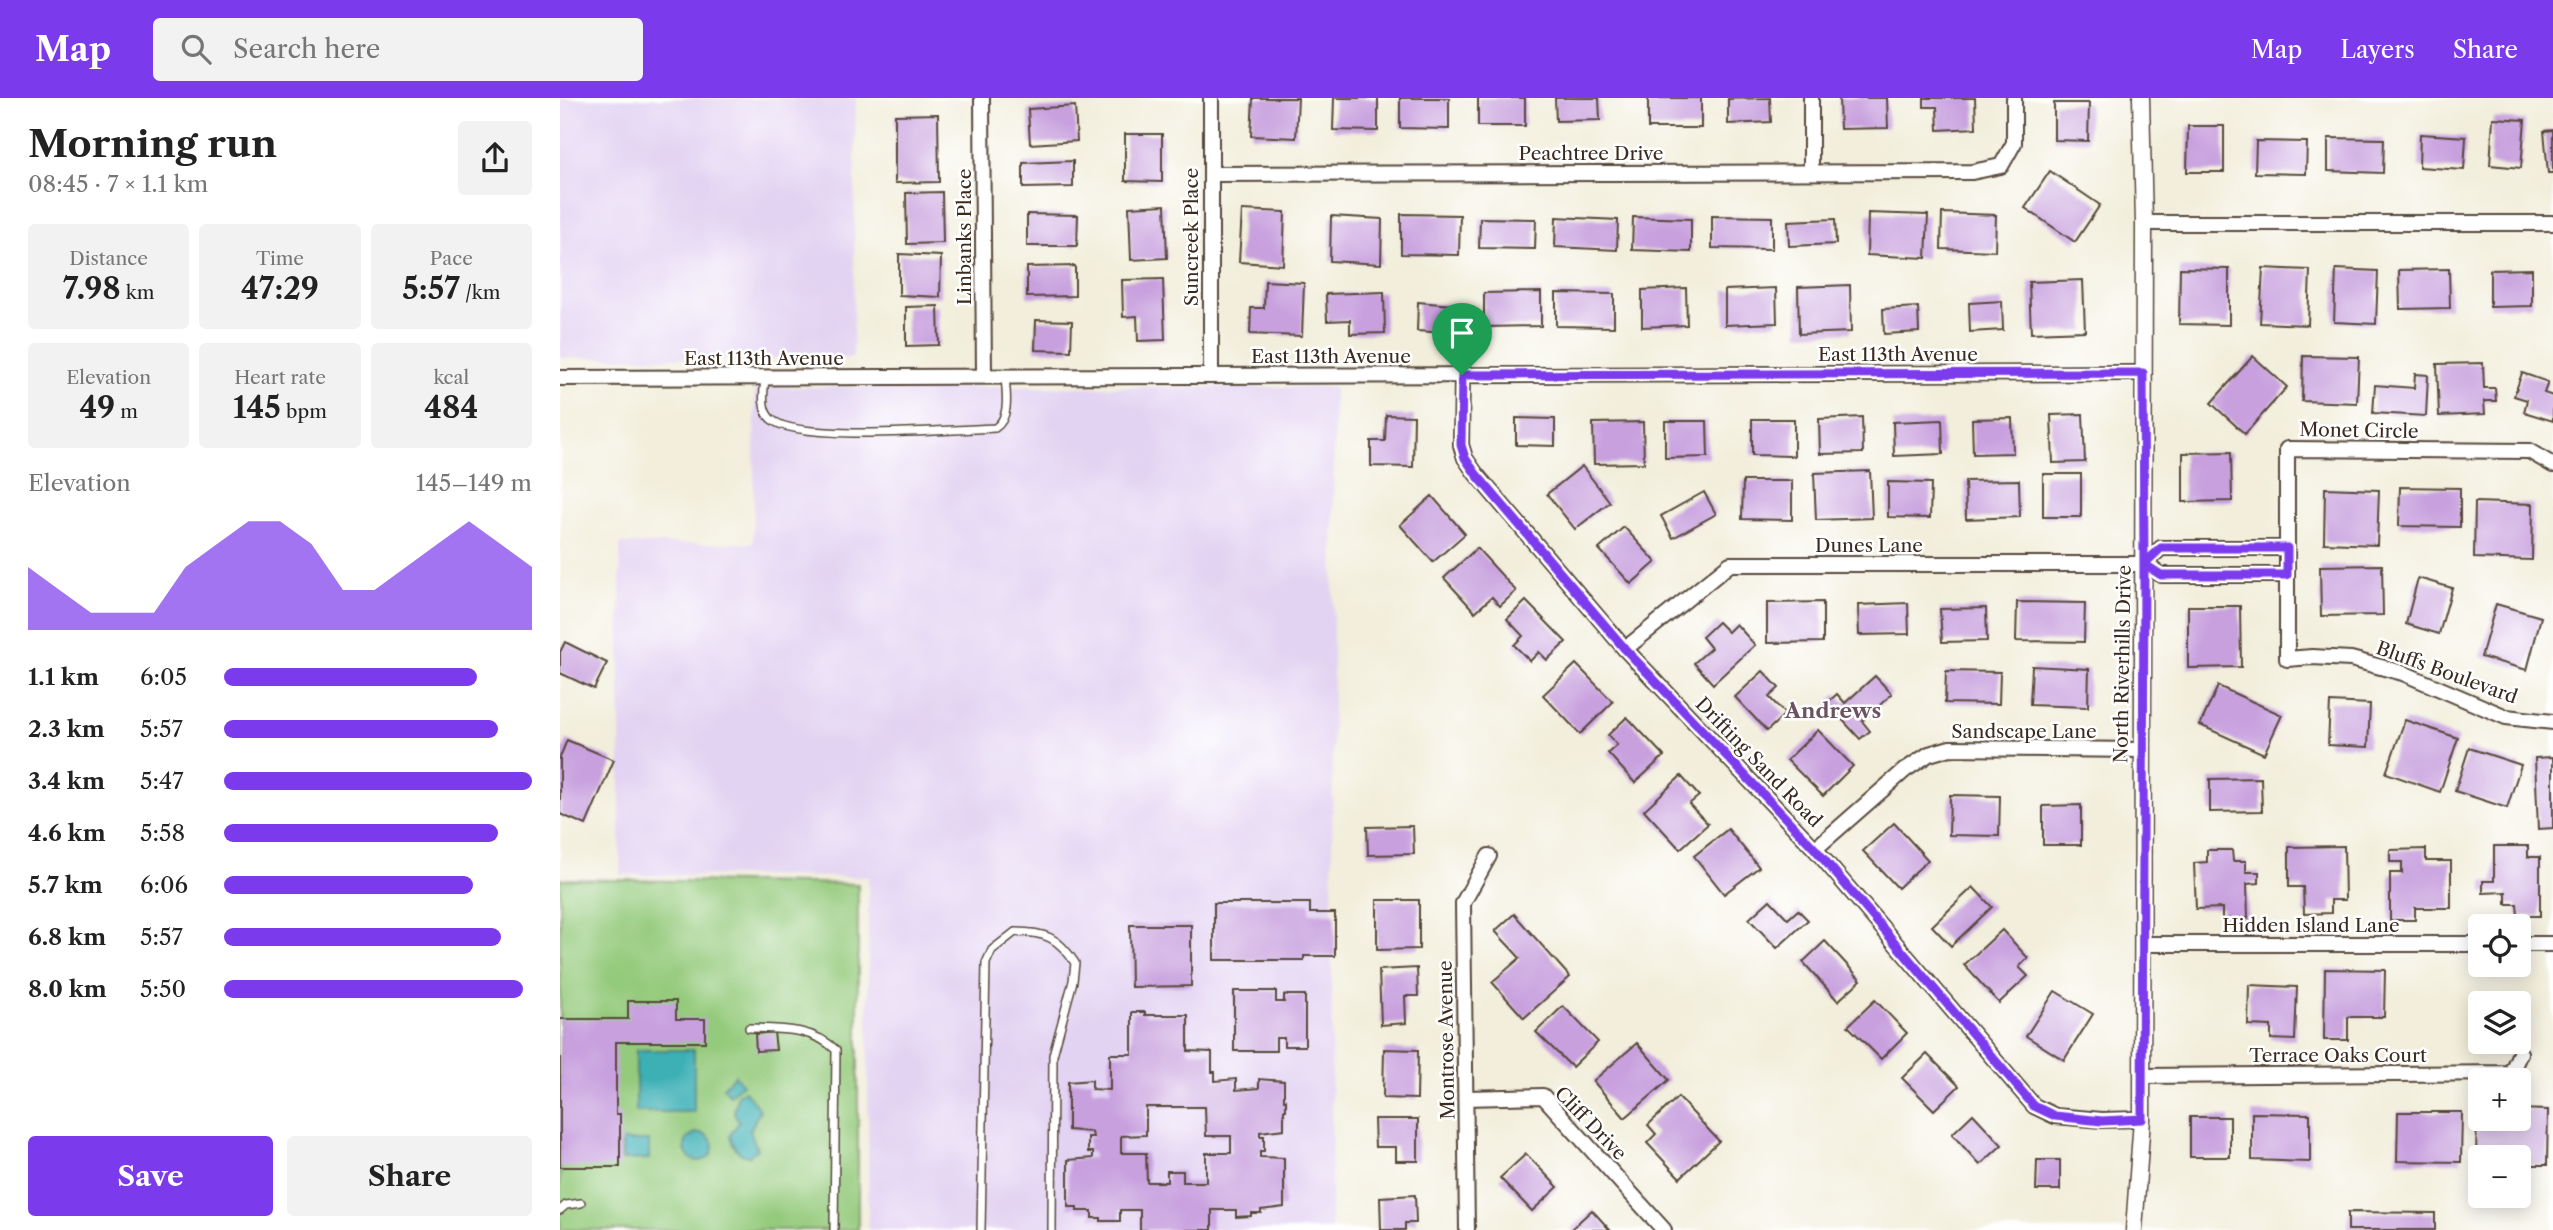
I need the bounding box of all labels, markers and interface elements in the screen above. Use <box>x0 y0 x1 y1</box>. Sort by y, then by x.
search box <box>153 18 643 81</box>
text: Map <box>35 29 111 70</box>
icon: search <box>177 30 215 68</box>
text: Search here <box>233 33 380 65</box>
text: Map <box>2251 35 2302 64</box>
text: Layers <box>2340 35 2415 64</box>
text: Share <box>2453 35 2518 64</box>
text: Morning run <box>28 120 277 167</box>
button: share <box>458 121 532 195</box>
street label: Peachtree Drive <box>1519 142 1663 165</box>
street label: Suncreek Place <box>1180 168 1203 306</box>
street label: Linbanks Place <box>953 169 976 305</box>
text: 08:45 · 7 × 1.1 km <box>28 170 208 198</box>
text: Distance <box>69 247 148 270</box>
text: Time <box>256 247 304 270</box>
text: Pace <box>430 247 473 270</box>
text: 7.98 <box>63 270 121 307</box>
text: 47:29 <box>241 270 319 307</box>
text: 5:57 <box>402 270 460 307</box>
text: km <box>121 281 155 304</box>
text: /km <box>460 281 500 304</box>
pin <box>1432 303 1492 375</box>
icon: arrive <box>1443 314 1481 352</box>
street label: East 113th Avenue <box>1818 343 1978 366</box>
street label: East 113th Avenue <box>1251 345 1411 368</box>
street label: East 113th Avenue <box>684 347 844 370</box>
text: Elevation <box>66 366 151 389</box>
text: Heart rate <box>234 366 326 389</box>
text: kcal <box>433 366 469 389</box>
text: 49 <box>79 389 115 426</box>
text: 145 <box>233 389 281 426</box>
text: 484 <box>424 389 478 426</box>
text: m <box>115 400 138 423</box>
text: bpm <box>281 400 327 423</box>
street label: Monet Circle <box>2299 418 2419 443</box>
text: Elevation <box>28 469 131 497</box>
text: 145–149 m <box>416 469 532 497</box>
street label: Dunes Lane <box>1815 534 1923 557</box>
street label: North Riverhills Drive <box>2109 565 2136 763</box>
street label: Bluffs Boulevard <box>2373 636 2521 709</box>
text: 1.1 km <box>28 663 99 691</box>
text: 6:05 <box>140 663 187 691</box>
street label: Drifting Sand Road <box>1691 693 1827 832</box>
district label: Andrews <box>1784 698 1881 723</box>
text: 2.3 km <box>28 715 105 743</box>
text: 5:57 <box>140 715 183 743</box>
street label: Sandscape Lane <box>1951 720 2097 743</box>
text: 3.4 km <box>28 767 105 795</box>
text: 5:47 <box>140 767 184 795</box>
text: 4.6 km <box>28 819 106 847</box>
text: 5:58 <box>140 819 185 847</box>
text: 5.7 km <box>28 871 103 899</box>
text: 6:06 <box>140 871 188 899</box>
street label: Hidden Island Lane <box>2222 914 2400 937</box>
map controls <box>2468 914 2531 1208</box>
button: locate <box>2468 914 2531 977</box>
text: 6.8 km <box>28 923 106 951</box>
text: 5:57 <box>140 923 183 951</box>
street label: Montrose Avenue <box>1434 960 1459 1120</box>
text: 8.0 km <box>28 975 107 1003</box>
text: 5:50 <box>140 975 186 1003</box>
button: layers <box>2468 991 2531 1054</box>
street label: Terrace Oaks Court <box>2249 1044 2427 1067</box>
button: + <box>2468 1068 2531 1131</box>
street label: Cliff Drive <box>1550 1082 1631 1165</box>
button: Save <box>28 1136 273 1216</box>
button: Share <box>287 1136 532 1216</box>
button: − <box>2468 1145 2531 1208</box>

